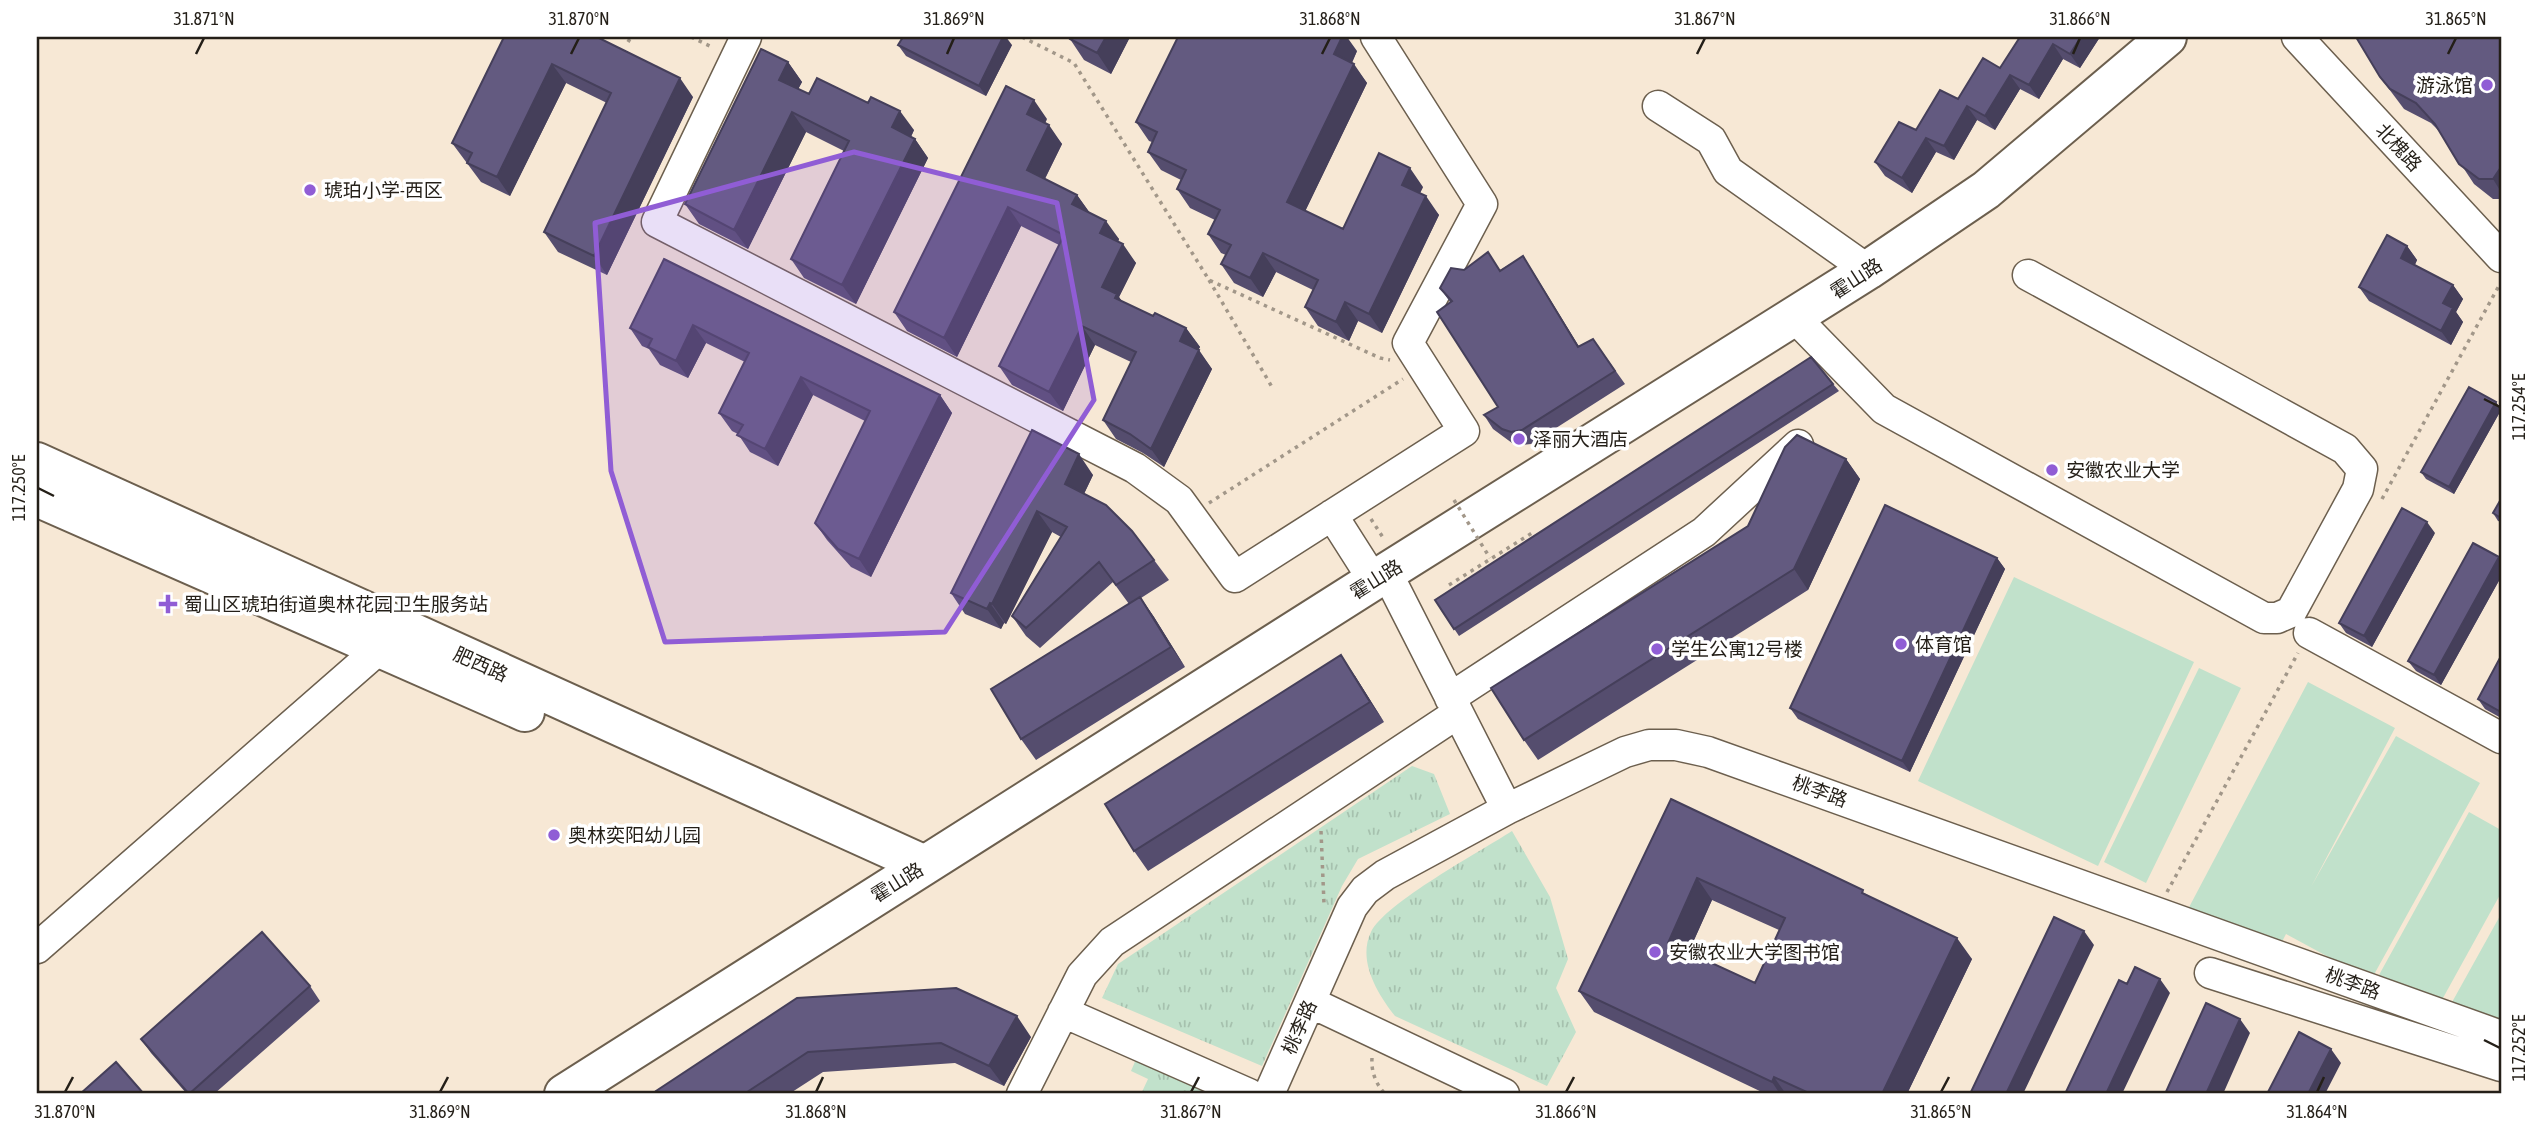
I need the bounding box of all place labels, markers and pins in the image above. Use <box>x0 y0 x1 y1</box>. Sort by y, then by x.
place label: 游泳馆 <box>2416 74 2473 96</box>
marker: 游泳馆 <box>2479 77 2495 93</box>
place label: 琥珀小学-西区 <box>324 179 443 201</box>
marker: 琥珀小学-西区 <box>302 182 318 198</box>
place label: 泽丽大酒店 <box>1533 428 1628 450</box>
marker: 泽丽大酒店 <box>1511 431 1527 447</box>
place label: 安徽农业大学 <box>2066 459 2180 481</box>
marker: 安徽农业大学 <box>2044 462 2060 478</box>
place label: 蜀山区琥珀街道奥林花园卫生服务站 <box>184 593 488 615</box>
marker: 蜀山区琥珀街道奥林花园卫生服务站 <box>158 594 178 614</box>
place label: 体育馆 <box>1915 633 1972 655</box>
marker: 体育馆 <box>1893 636 1909 652</box>
place label: 学生公寓12号楼 <box>1671 638 1803 660</box>
marker: 学生公寓12号楼 <box>1649 641 1665 657</box>
place label: 奥林奕阳幼儿园 <box>568 824 701 846</box>
marker: 奥林奕阳幼儿园 <box>546 827 562 843</box>
place label: 安徽农业大学图书馆 <box>1669 941 1840 963</box>
marker: 安徽农业大学图书馆 <box>1647 944 1663 960</box>

